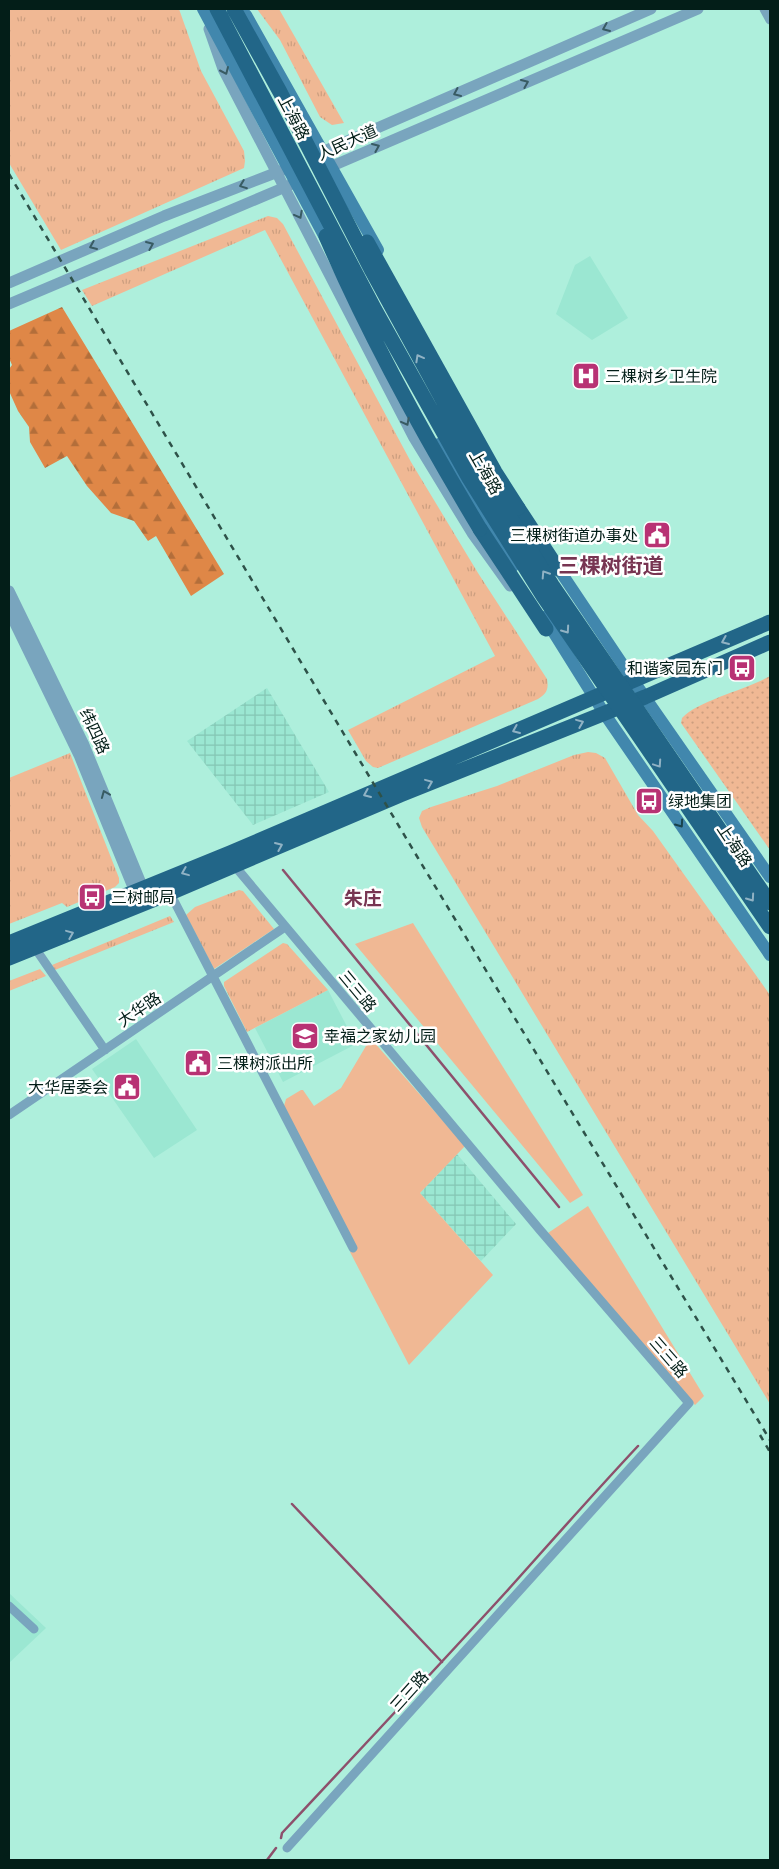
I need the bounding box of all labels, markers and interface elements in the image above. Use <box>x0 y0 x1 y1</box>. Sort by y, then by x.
one-way arrow <box>602 22 611 33</box>
one-way arrow <box>218 66 229 75</box>
one-way arrow <box>520 79 529 89</box>
one-way arrow <box>453 87 462 98</box>
street label: 上海路 <box>274 92 313 143</box>
street label: 人民大道 <box>314 121 380 164</box>
one-way arrow <box>371 143 380 154</box>
one-way arrow <box>240 179 248 189</box>
one-way arrow <box>293 210 303 219</box>
one-way arrow <box>89 240 98 251</box>
one-way arrow <box>145 240 154 251</box>
one-way arrow <box>415 354 425 363</box>
hospital icon: 三棵树乡卫生院 <box>571 361 601 391</box>
place label: 三棵树乡卫生院 <box>605 367 717 386</box>
one-way arrow <box>400 417 410 426</box>
street label: 上海路 <box>465 447 506 498</box>
public building icon: 三棵树街道办事处 <box>642 520 672 550</box>
place label: 三棵树街道办事处 <box>510 526 638 545</box>
district label: 三棵树街道 <box>559 553 664 578</box>
one-way arrow <box>542 570 551 579</box>
one-way arrow <box>560 625 569 634</box>
one-way arrow <box>721 634 730 645</box>
bus stop icon: 和谐家园东门 <box>727 653 757 683</box>
place label: 和谐家园东门 <box>627 659 723 678</box>
street label: 纬四路 <box>76 705 113 757</box>
one-way arrow <box>575 719 584 729</box>
one-way arrow <box>512 724 521 735</box>
one-way arrow <box>652 759 662 768</box>
one-way arrow <box>424 779 433 789</box>
bus stop icon: 绿地集团 <box>634 786 664 816</box>
one-way arrow <box>363 788 372 799</box>
one-way arrow <box>101 791 111 799</box>
place label: 绿地集团 <box>668 792 732 811</box>
one-way arrow <box>674 818 683 828</box>
street label: 上海路 <box>713 820 756 870</box>
one-way arrow <box>274 841 283 852</box>
one-way arrow <box>181 865 190 876</box>
bus stop icon: 三树邮局 <box>77 882 107 912</box>
district label: 朱庄 <box>344 887 382 910</box>
place label: 三树邮局 <box>111 888 175 907</box>
one-way arrow <box>744 893 754 902</box>
one-way arrow <box>65 929 74 940</box>
street label: 三三路 <box>335 967 380 1016</box>
street label: 大华路 <box>114 988 164 1031</box>
school or university icon: 幸福之家幼儿园 <box>290 1021 320 1051</box>
place label: 幸福之家幼儿园 <box>324 1027 436 1046</box>
public building icon: 三棵树派出所 <box>183 1048 213 1078</box>
place label: 三棵树派出所 <box>217 1054 313 1073</box>
public building icon: 大华居委会 <box>112 1072 142 1102</box>
place label: 大华居委会 <box>28 1078 108 1097</box>
street label: 三三路 <box>646 1333 692 1382</box>
street label: 三三路 <box>386 1667 432 1716</box>

